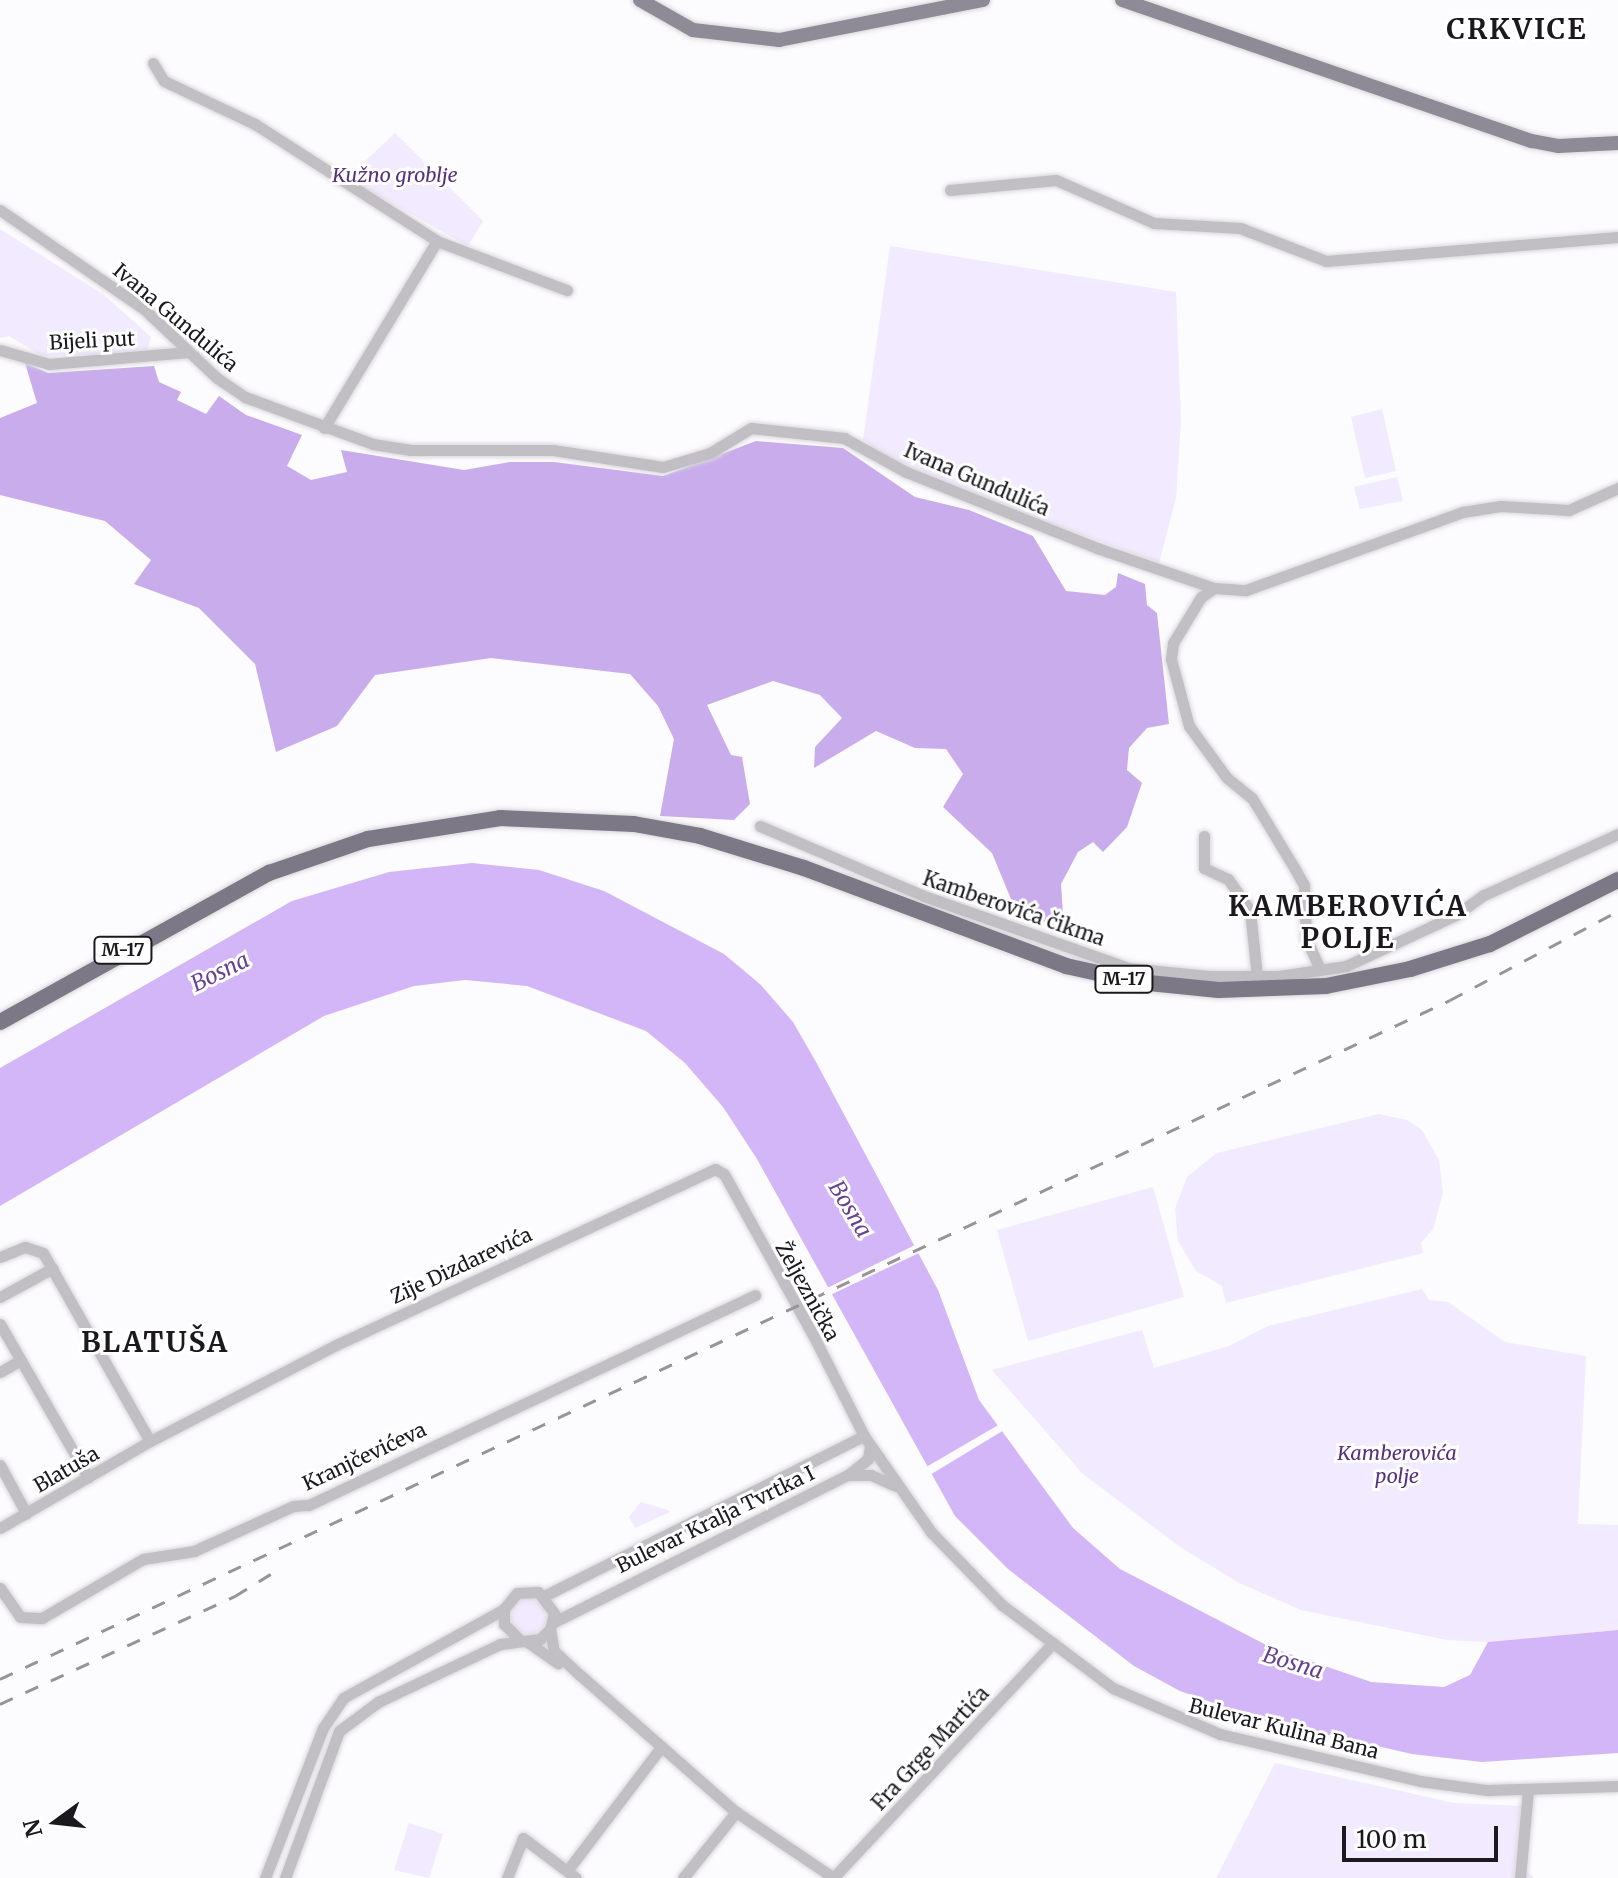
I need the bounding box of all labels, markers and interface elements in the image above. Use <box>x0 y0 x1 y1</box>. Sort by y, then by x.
district label: CRKVICE <box>1447 12 1587 46</box>
park label: Kužno groblje <box>332 162 458 186</box>
street label: Ivana Gundulića <box>109 258 243 376</box>
street label: Bijeli put <box>49 326 135 354</box>
street label: Ivana Gundulića <box>901 438 1053 520</box>
street label: Kamberovića čikma <box>920 866 1108 950</box>
district label: KAMBEROVIĆA POLJE <box>1228 889 1468 955</box>
road number: M-17 <box>93 936 153 964</box>
water label: Bosna <box>187 947 253 997</box>
road number: M-17 <box>1094 965 1154 993</box>
water label: Bosna <box>823 1176 877 1242</box>
street label: Zije Dizdarevića <box>387 1222 535 1308</box>
street label: Željeznička <box>771 1237 845 1345</box>
district label: BLATUŠA <box>81 1325 229 1359</box>
street label: Kranjčevićeva <box>298 1417 430 1495</box>
street label: Blatuša <box>29 1441 103 1497</box>
park label: Kamberovića polje <box>1337 1441 1457 1488</box>
street label: Bulevar Kralja Tvrtka I <box>612 1460 818 1578</box>
water label: Bosna <box>1260 1641 1326 1685</box>
street label: Fra Grge Martića <box>867 1681 993 1815</box>
street label: Bulevar Kulina Bana <box>1187 1693 1381 1763</box>
north arrow <box>16 1782 96 1862</box>
scale bar <box>1346 1810 1502 1860</box>
text: N <box>17 1816 49 1840</box>
text: 100 m <box>1356 1824 1426 1855</box>

